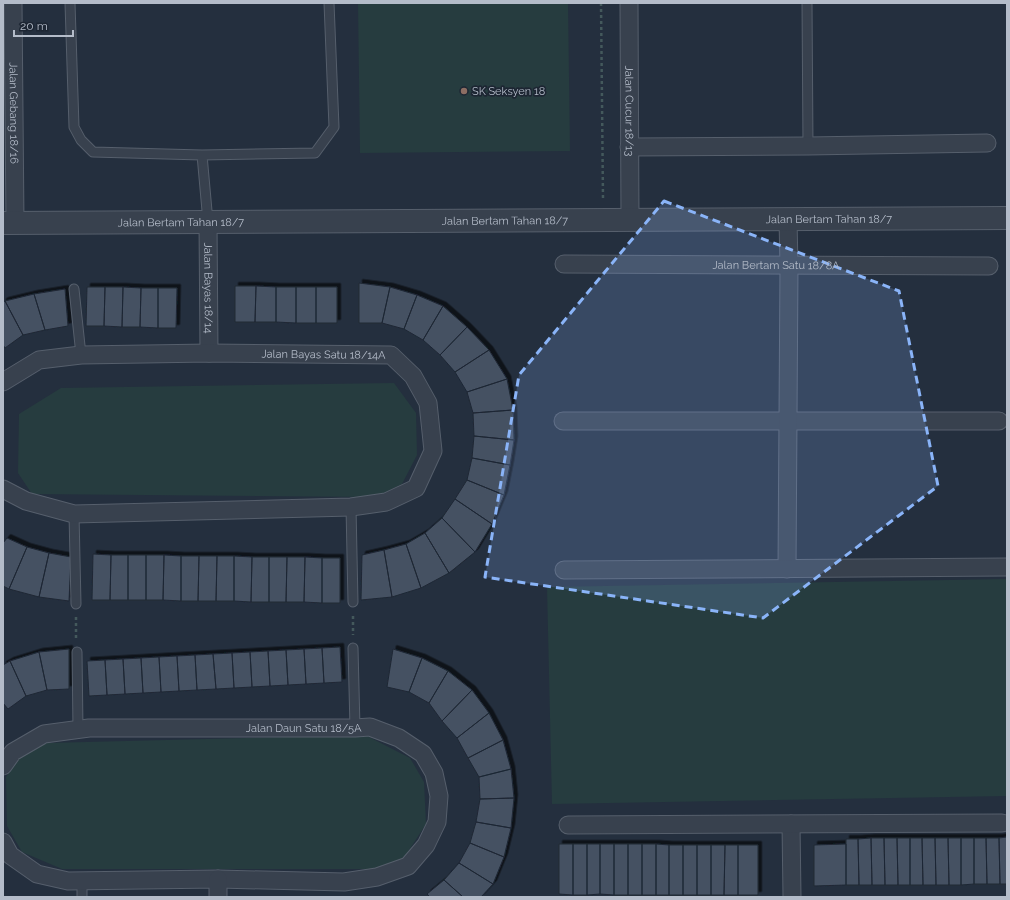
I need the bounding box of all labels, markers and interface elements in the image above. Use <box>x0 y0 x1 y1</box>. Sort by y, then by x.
scale bar <box>14 12 73 38</box>
text: 20 m <box>20 19 48 33</box>
street label: Jalan Gebang 18/16 <box>7 62 21 164</box>
street label: Jalan Cucur 18/13 <box>623 66 636 157</box>
place label: SK Seksyen 18 <box>472 85 545 98</box>
marker: SK Seksyen 18 <box>459 86 469 96</box>
street label: Jalan Bertam Tahan 18/7 <box>766 212 892 226</box>
street label: Jalan Bertam Tahan 18/7 <box>442 214 568 227</box>
street label: Jalan Bertam Tahan 18/7 <box>118 215 244 229</box>
street label: Jalan Bayas 18/14 <box>202 242 215 334</box>
street label: Jalan Bertam Satu 18/8A <box>712 258 840 272</box>
street label: Jalan Bayas Satu 18/14A <box>261 347 386 361</box>
street label: Jalan Daun Satu 18/5A <box>246 721 362 735</box>

